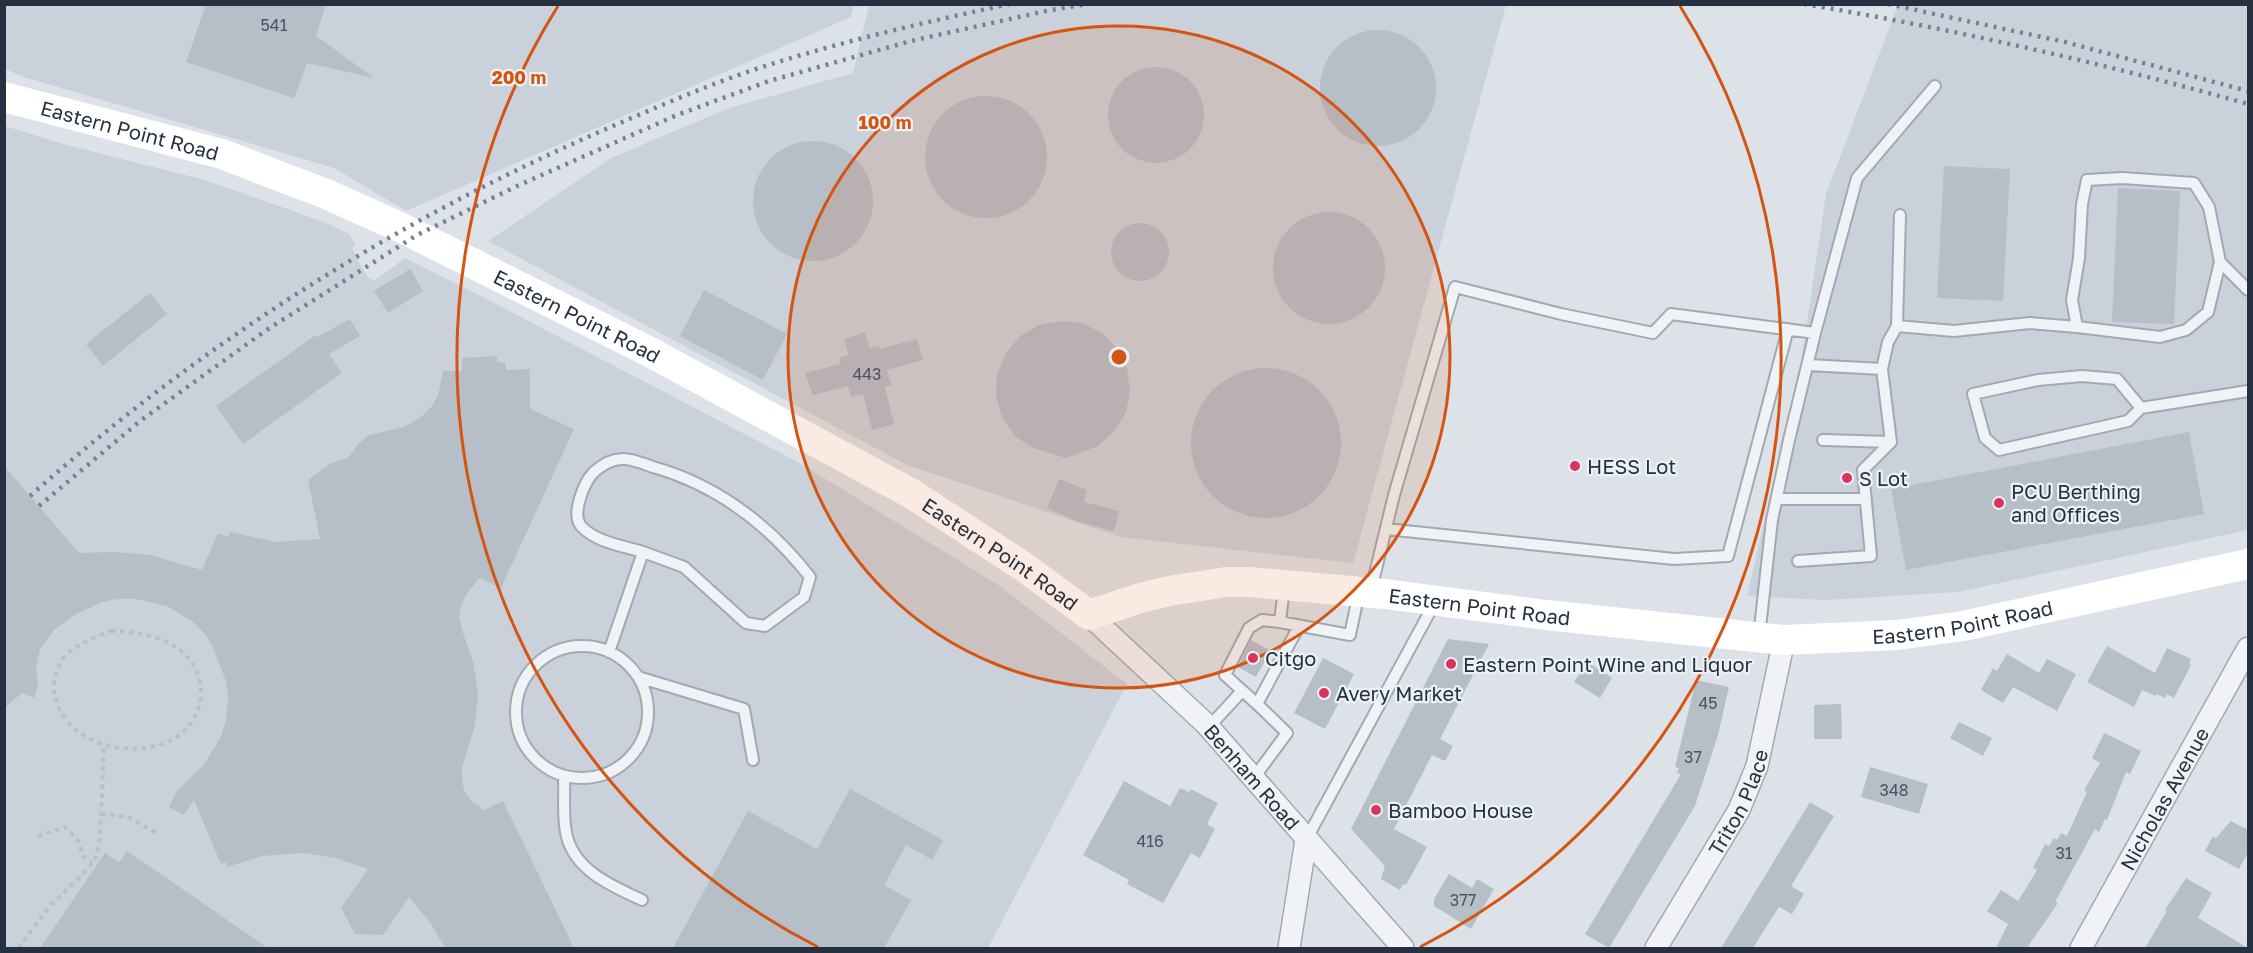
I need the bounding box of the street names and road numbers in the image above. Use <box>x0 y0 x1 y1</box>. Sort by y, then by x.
street label: Eastern Point Road <box>38 95 221 165</box>
street label: Eastern Point Road <box>490 264 665 368</box>
street label: Eastern Point Road <box>918 492 1083 615</box>
street label: Eastern Point Road <box>1387 583 1572 630</box>
street label: Eastern Point Road <box>1872 595 2055 648</box>
street label: Benham Road <box>1199 719 1305 834</box>
street label: Nicholas Avenue <box>2115 723 2214 874</box>
street label: Triton Place <box>1703 747 1772 859</box>

